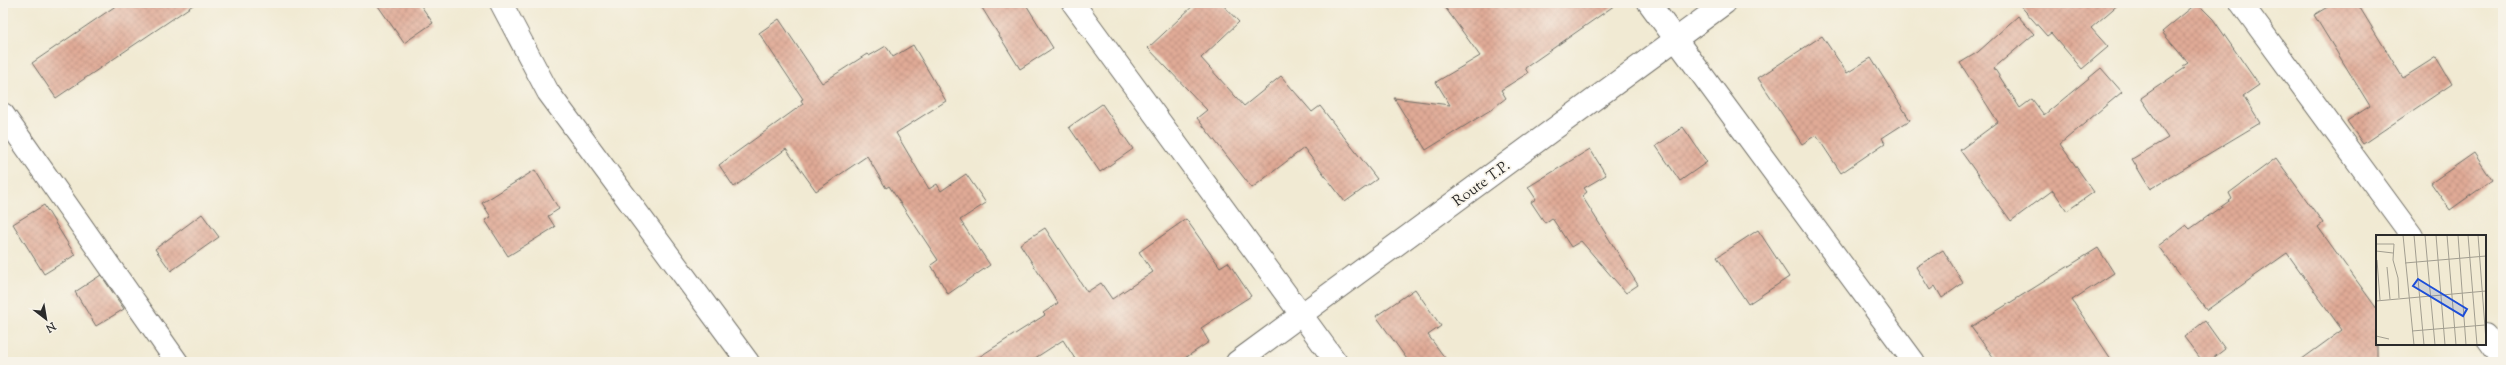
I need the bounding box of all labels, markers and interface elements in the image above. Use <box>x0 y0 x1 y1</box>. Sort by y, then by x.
street label: Route T.P. <box>1449 156 1515 212</box>
inset map <box>2376 235 2486 345</box>
north arrow <box>26 299 66 339</box>
text: N <box>43 317 59 336</box>

